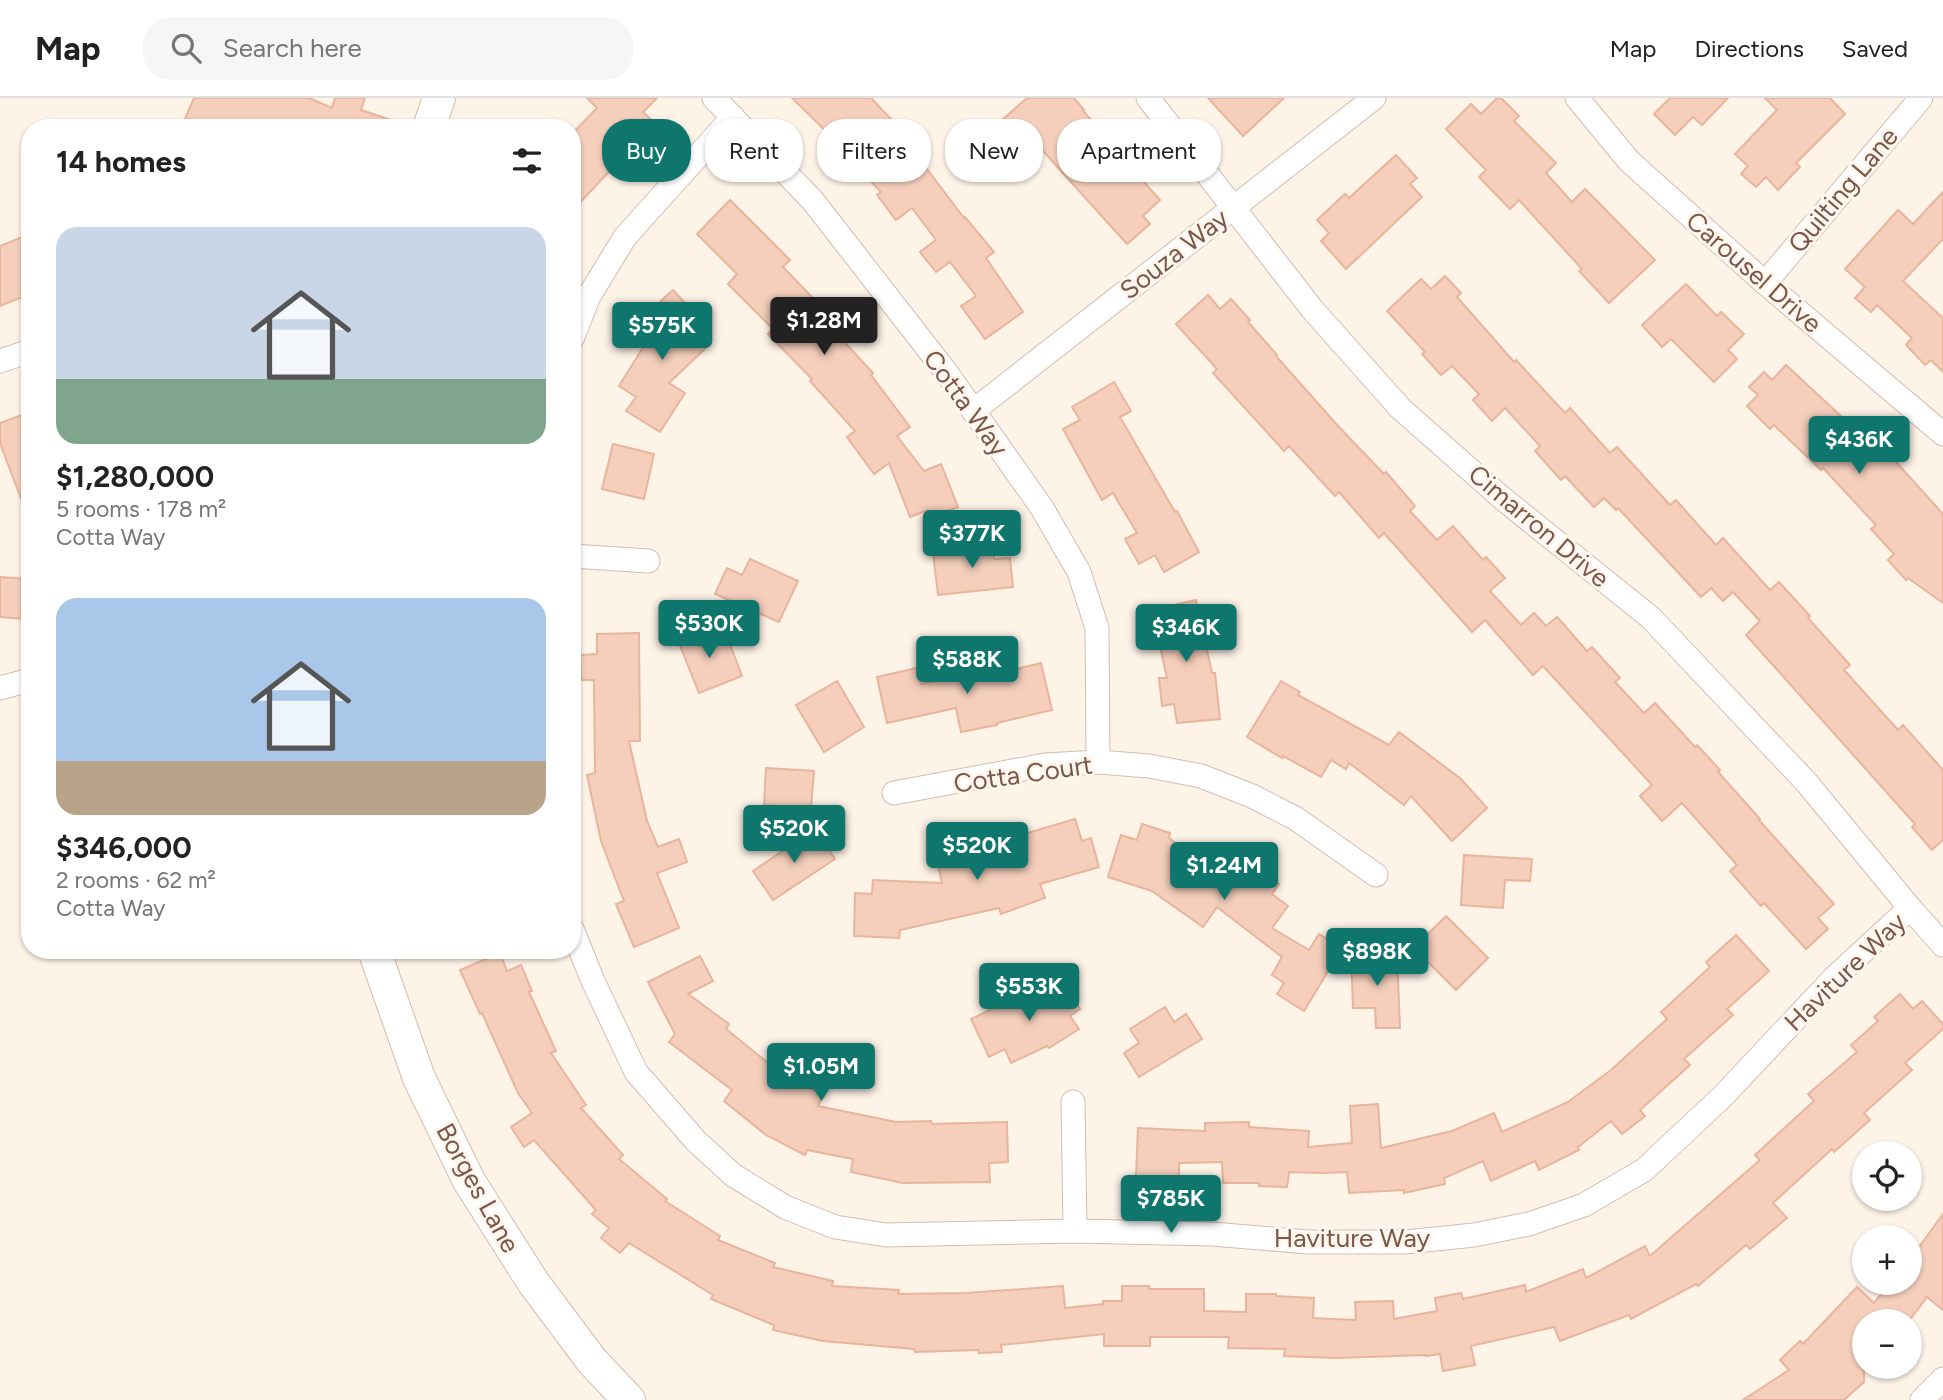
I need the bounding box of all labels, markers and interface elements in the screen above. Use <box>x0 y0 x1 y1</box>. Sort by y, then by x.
search box <box>143 17 633 80</box>
text: Map <box>35 29 101 68</box>
icon: search <box>167 29 205 67</box>
text: Search here <box>223 32 362 64</box>
text: Map <box>1610 34 1656 63</box>
text: Directions <box>1694 34 1804 63</box>
text: Saved <box>1842 34 1908 63</box>
chip: Buy <box>602 119 691 182</box>
chip: Rent <box>705 119 803 182</box>
chip: Filters <box>817 119 931 182</box>
chip: New <box>945 119 1043 182</box>
chip: Apartment <box>1057 119 1221 182</box>
street label: Quilting Lane <box>1781 121 1905 259</box>
icon: filters <box>508 142 546 180</box>
text: 14 homes <box>56 143 186 180</box>
street label: Souza Way <box>1113 202 1235 306</box>
street label: Carousel Drive <box>1680 204 1828 340</box>
icon: home <box>238 272 364 398</box>
pin: $1.28M <box>767 298 881 357</box>
pin: $575K <box>613 302 711 362</box>
text: $1.28M <box>786 306 862 334</box>
text: $575K <box>628 311 696 339</box>
street label: Cotta Way <box>917 344 1015 463</box>
pin: $436K <box>1810 416 1908 476</box>
text: $436K <box>1825 425 1893 453</box>
text: $1,280,000 <box>56 458 214 495</box>
street label: Cimarron Drive <box>1462 458 1616 594</box>
text: 5 rooms · 178 m² <box>56 495 226 523</box>
pin: $377K <box>923 510 1021 570</box>
text: $377K <box>939 519 1005 547</box>
text: Cotta Way <box>56 523 165 551</box>
pin: $530K <box>660 601 758 660</box>
pin: $346K <box>1137 604 1235 664</box>
text: $530K <box>674 609 744 637</box>
text: $346K <box>1152 613 1220 641</box>
pin: $588K <box>918 636 1016 696</box>
icon: home <box>238 643 364 769</box>
text: $588K <box>932 645 1002 673</box>
street label: Cotta Court <box>951 748 1095 800</box>
pin: $520K <box>745 806 843 865</box>
text: $520K <box>759 814 829 842</box>
pin: $520K <box>928 822 1026 882</box>
text: $346,000 <box>56 829 192 866</box>
text: $520K <box>942 831 1012 859</box>
pin: $1.24M <box>1167 842 1281 902</box>
text: $1.24M <box>1186 851 1262 879</box>
text: 2 rooms · 62 m² <box>56 866 216 894</box>
text: Cotta Way <box>56 894 165 922</box>
street label: Haviture Way <box>1778 906 1913 1038</box>
pin: $898K <box>1328 928 1426 988</box>
text: $898K <box>1342 937 1412 965</box>
pin: $553K <box>980 964 1078 1023</box>
text: $553K <box>995 972 1063 1000</box>
pin: $1.05M <box>764 1044 878 1103</box>
text: $1.05M <box>783 1052 859 1080</box>
street label: Borges Lane <box>429 1118 527 1258</box>
map controls <box>1852 1141 1922 1379</box>
button: locate <box>1852 1141 1922 1211</box>
pin: $785K <box>1122 1176 1220 1235</box>
text: $785K <box>1137 1184 1205 1212</box>
street label: Haviture Way <box>1274 1222 1431 1254</box>
button: + <box>1852 1225 1922 1295</box>
button: − <box>1852 1309 1922 1379</box>

